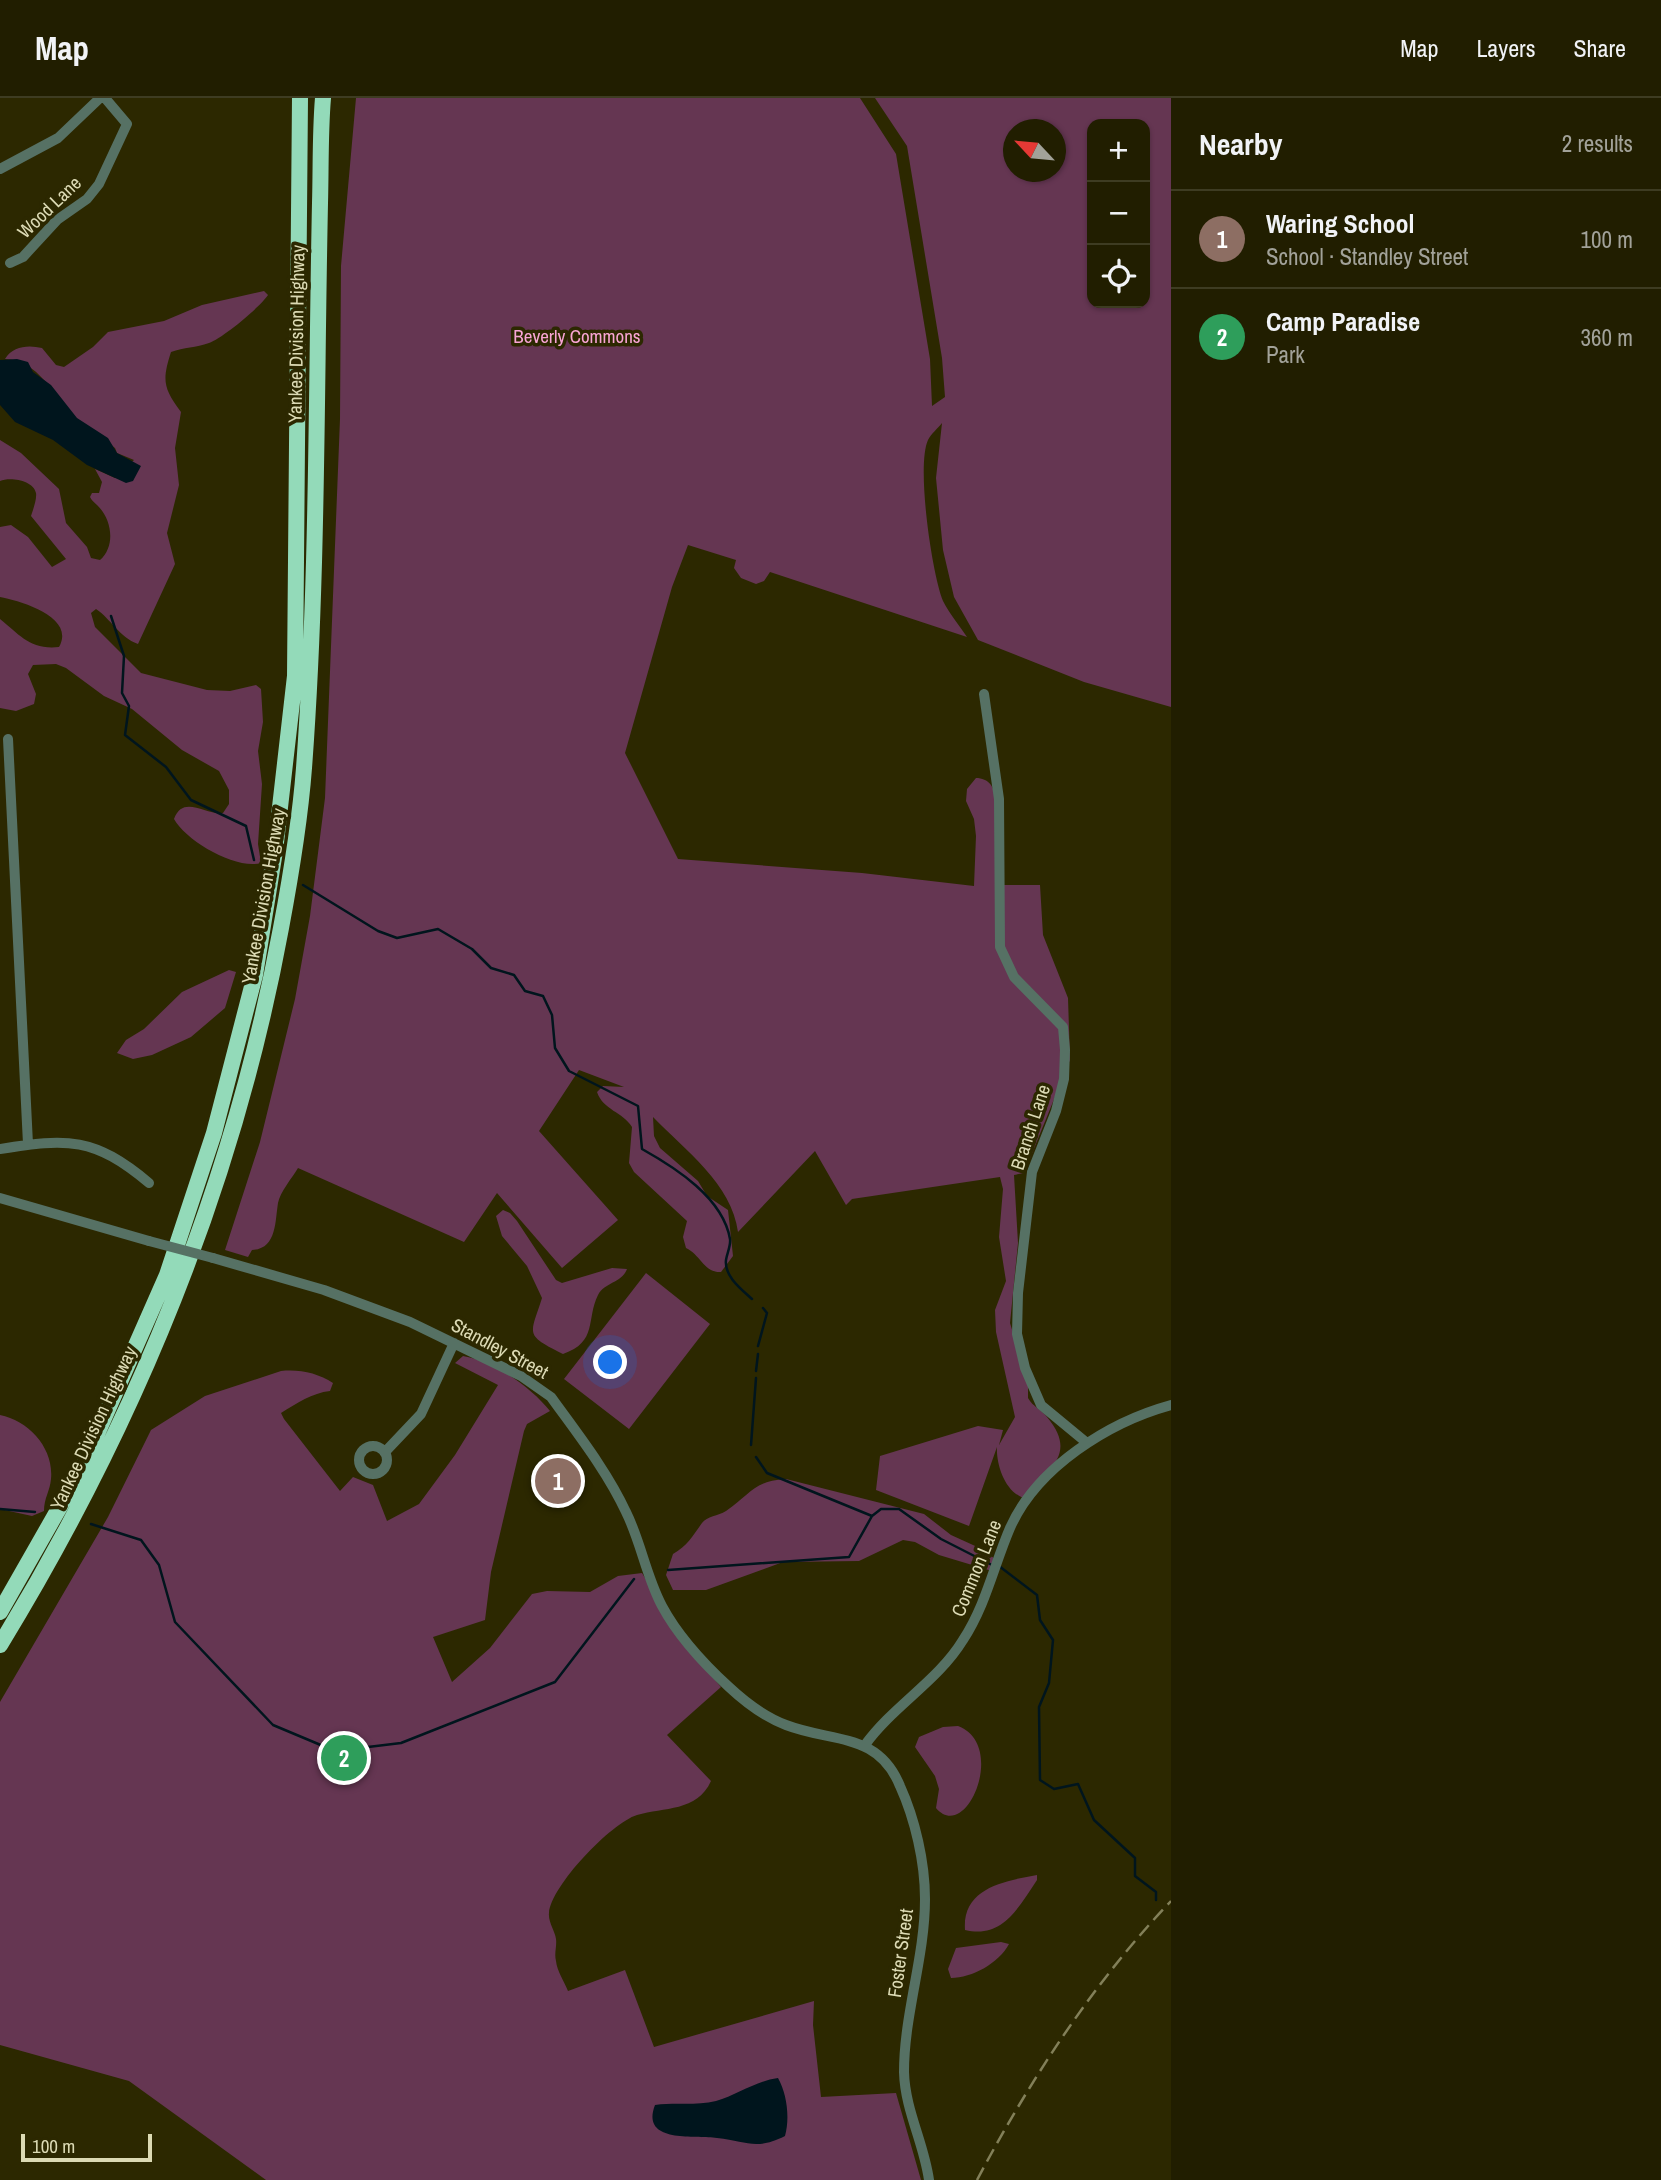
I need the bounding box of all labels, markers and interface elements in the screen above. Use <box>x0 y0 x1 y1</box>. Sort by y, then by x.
text: Map <box>35 26 89 70</box>
text: Map <box>1400 32 1438 64</box>
text: Layers <box>1476 32 1535 64</box>
text: Share <box>1573 32 1626 64</box>
north arrow <box>1003 119 1066 182</box>
map controls <box>1087 119 1150 308</box>
button: + <box>1087 119 1150 182</box>
text: Nearby <box>1199 124 1282 164</box>
text: 2 results <box>1562 128 1633 159</box>
street label: Wood Lane <box>11 170 87 244</box>
button: − <box>1087 182 1150 245</box>
text: Waring School <box>1266 206 1415 241</box>
text: 1 <box>1217 224 1227 255</box>
text: 100 m <box>1581 224 1633 255</box>
text: School · Standley Street <box>1266 241 1468 272</box>
street label: Yankee Division Highway <box>281 245 311 423</box>
button: locate <box>1087 245 1150 308</box>
text: Camp Paradise <box>1266 304 1420 339</box>
text: 2 <box>1217 322 1227 353</box>
text: 360 m <box>1581 322 1633 353</box>
park label: Beverly Commons <box>513 323 641 349</box>
text: Park <box>1266 339 1305 370</box>
street label: Yankee Division Highway <box>235 806 291 986</box>
street label: Branch Lane <box>1004 1081 1056 1173</box>
street label: Standley Street <box>447 1312 554 1385</box>
street label: Yankee Division Highway <box>44 1342 143 1514</box>
your location <box>593 1345 627 1379</box>
pin: 1 <box>535 1455 581 1507</box>
street label: Common Lane <box>945 1516 1007 1620</box>
pin: 2 <box>321 1732 367 1784</box>
street label: Foster Street <box>881 1906 919 1999</box>
scale bar <box>21 2131 152 2163</box>
text: 100 m <box>32 2133 75 2159</box>

